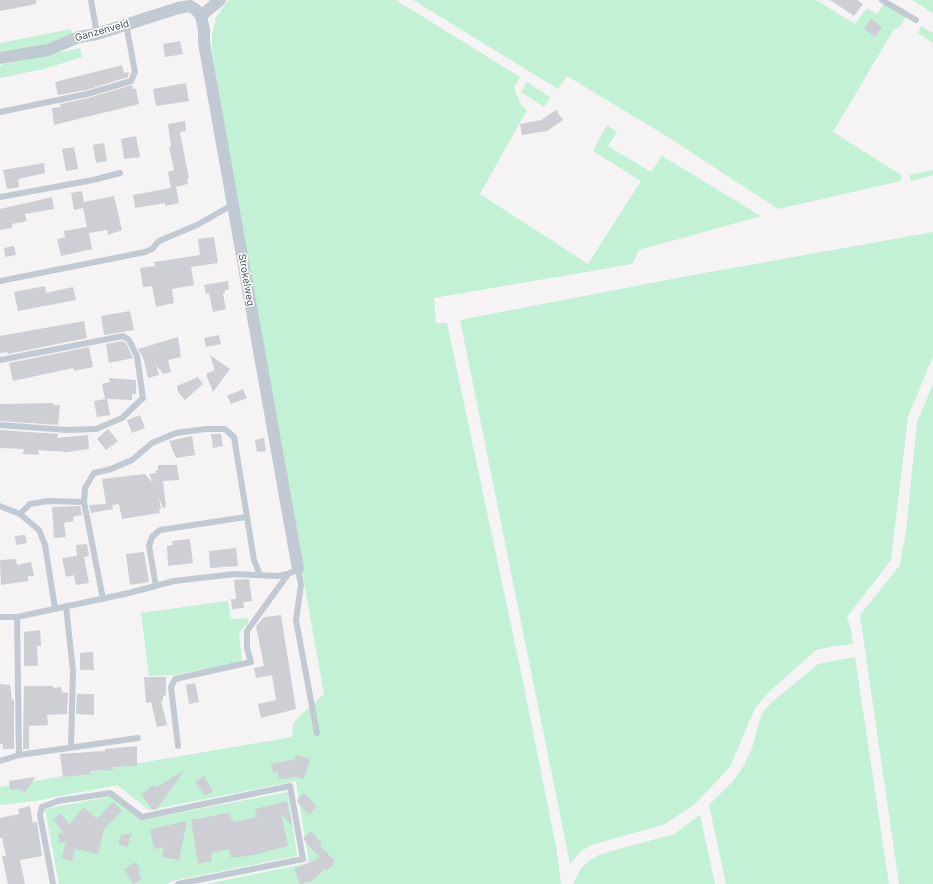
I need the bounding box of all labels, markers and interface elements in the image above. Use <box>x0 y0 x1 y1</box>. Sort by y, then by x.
street label: Ganzenveld <box>74 18 130 44</box>
street label: Strokelweg <box>236 253 256 307</box>

